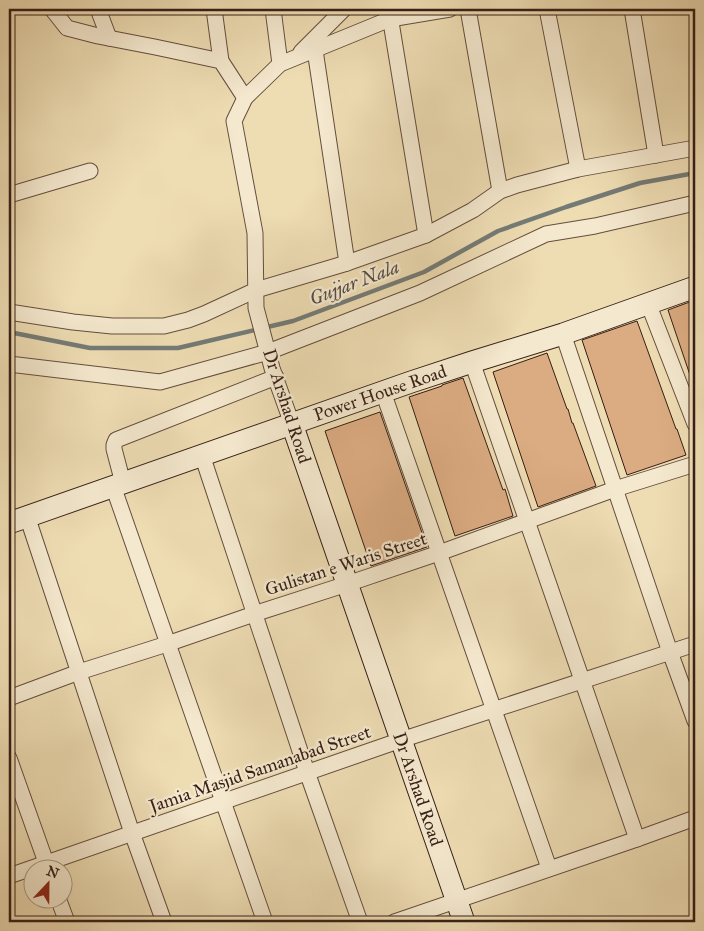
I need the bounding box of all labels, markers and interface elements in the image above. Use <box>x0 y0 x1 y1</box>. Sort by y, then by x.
water label: Gujjar Nala <box>306 255 402 310</box>
street label: Dr Arshad Road <box>258 346 316 466</box>
street label: Power House Road <box>311 360 449 426</box>
street label: Gulistan e Waris Street <box>262 527 430 601</box>
street label: Jamia Masjid Samanabad Street <box>144 720 375 819</box>
street label: Dr Arshad Road <box>388 729 448 849</box>
north arrow <box>22 858 72 908</box>
text: N <box>44 862 61 883</box>

